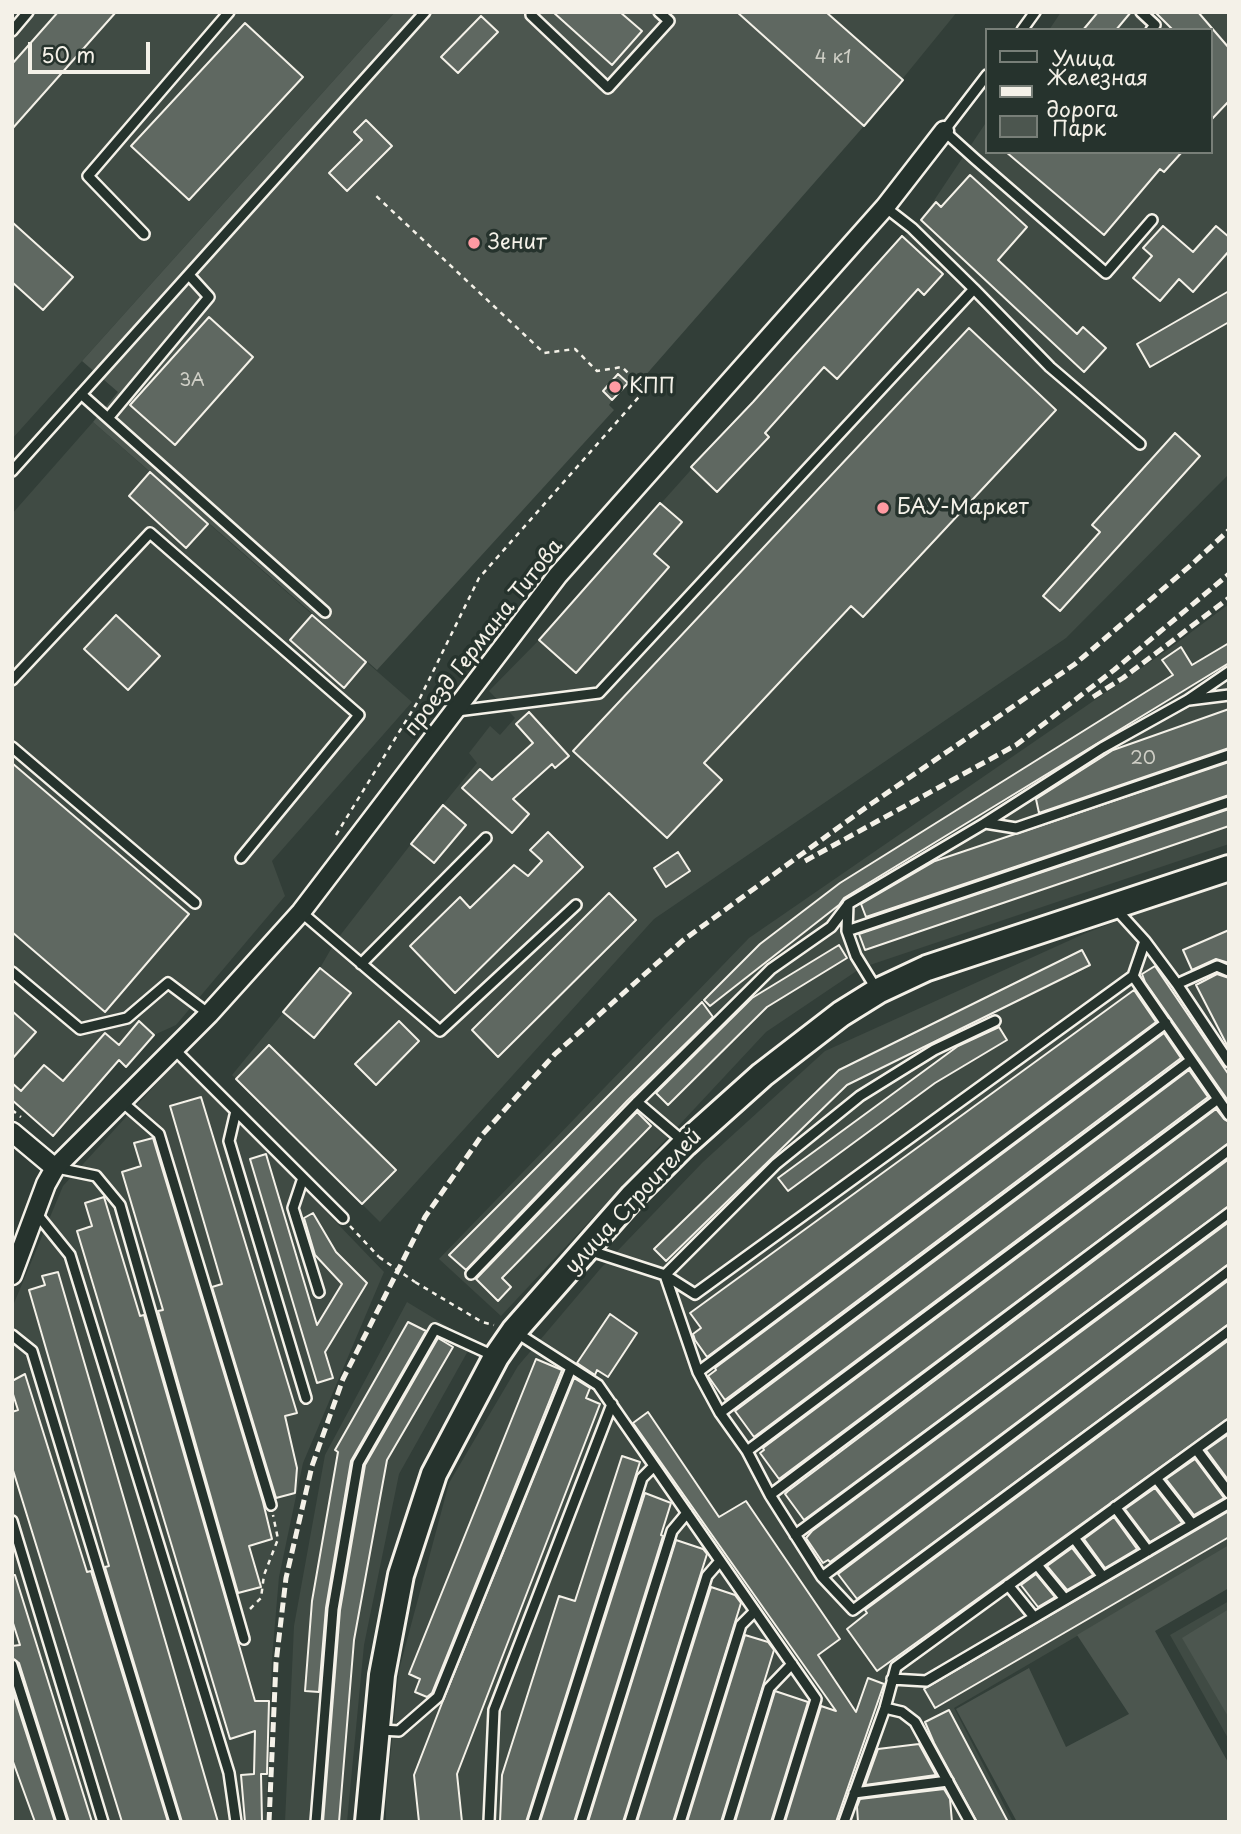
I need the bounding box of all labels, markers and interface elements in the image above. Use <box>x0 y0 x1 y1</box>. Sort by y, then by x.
scale bar <box>32 28 154 72</box>
legend <box>986 28 1213 154</box>
text: 50 m <box>41 38 95 70</box>
text: Улица <box>1052 41 1115 73</box>
house number: 4 к1 <box>815 47 851 69</box>
text: Железная дорога <box>1047 60 1148 124</box>
text: Парк <box>1052 111 1106 143</box>
place label: Зенит <box>488 230 547 256</box>
marker: Зенит <box>466 235 482 251</box>
house number: 3А <box>179 370 205 392</box>
place label: КПП <box>629 374 675 400</box>
marker: КПП <box>607 379 623 395</box>
place label: БАУ-Маркет <box>897 495 1029 521</box>
marker: БАУ-Маркет <box>875 500 891 516</box>
street label: проезд Германа Титова <box>399 534 569 742</box>
house number: 20 <box>1130 748 1156 770</box>
street label: улица Строителей <box>560 1124 708 1280</box>

